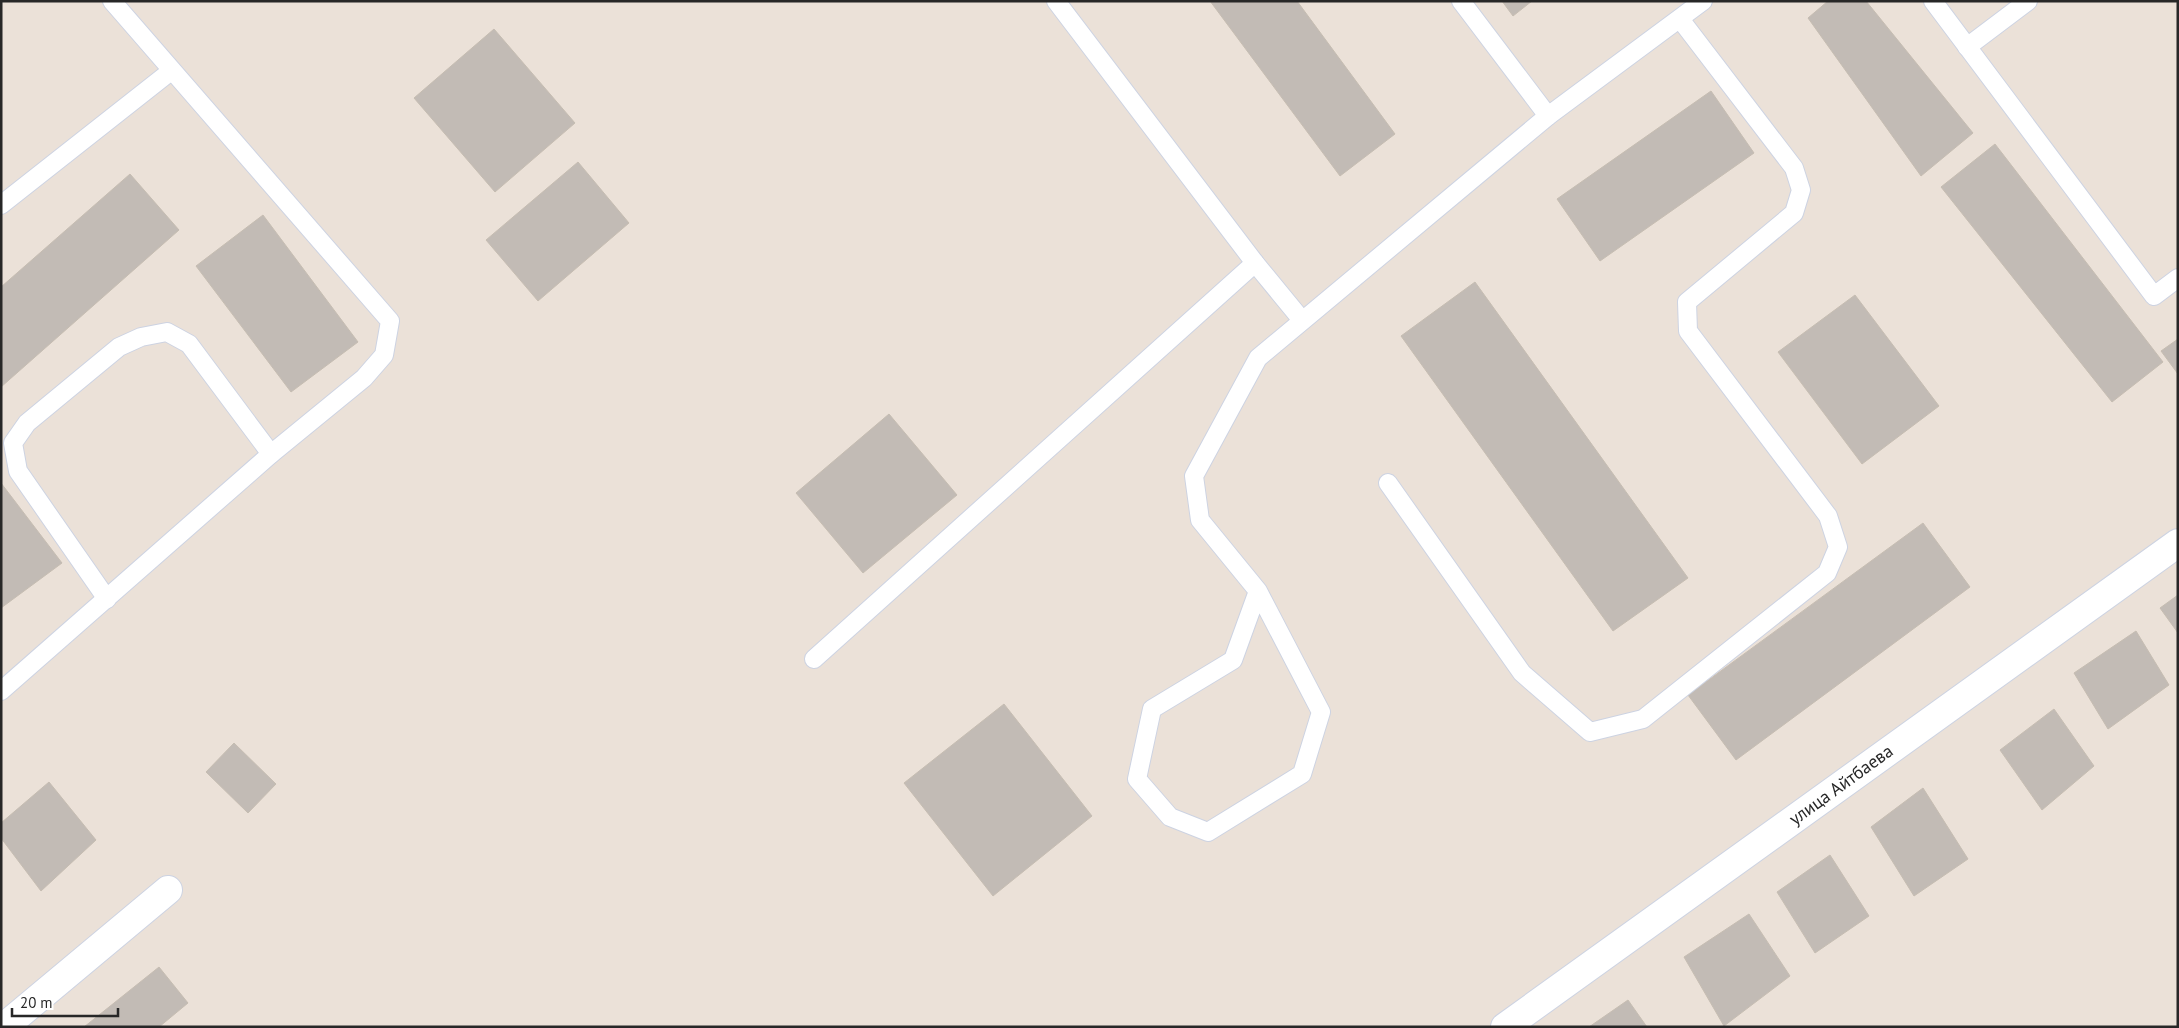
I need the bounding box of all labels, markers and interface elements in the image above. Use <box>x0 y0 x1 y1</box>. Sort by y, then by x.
street label: улица Айтбаева <box>1784 739 1897 830</box>
scale bar <box>12 986 119 1018</box>
text: 20 m <box>20 993 53 1012</box>

